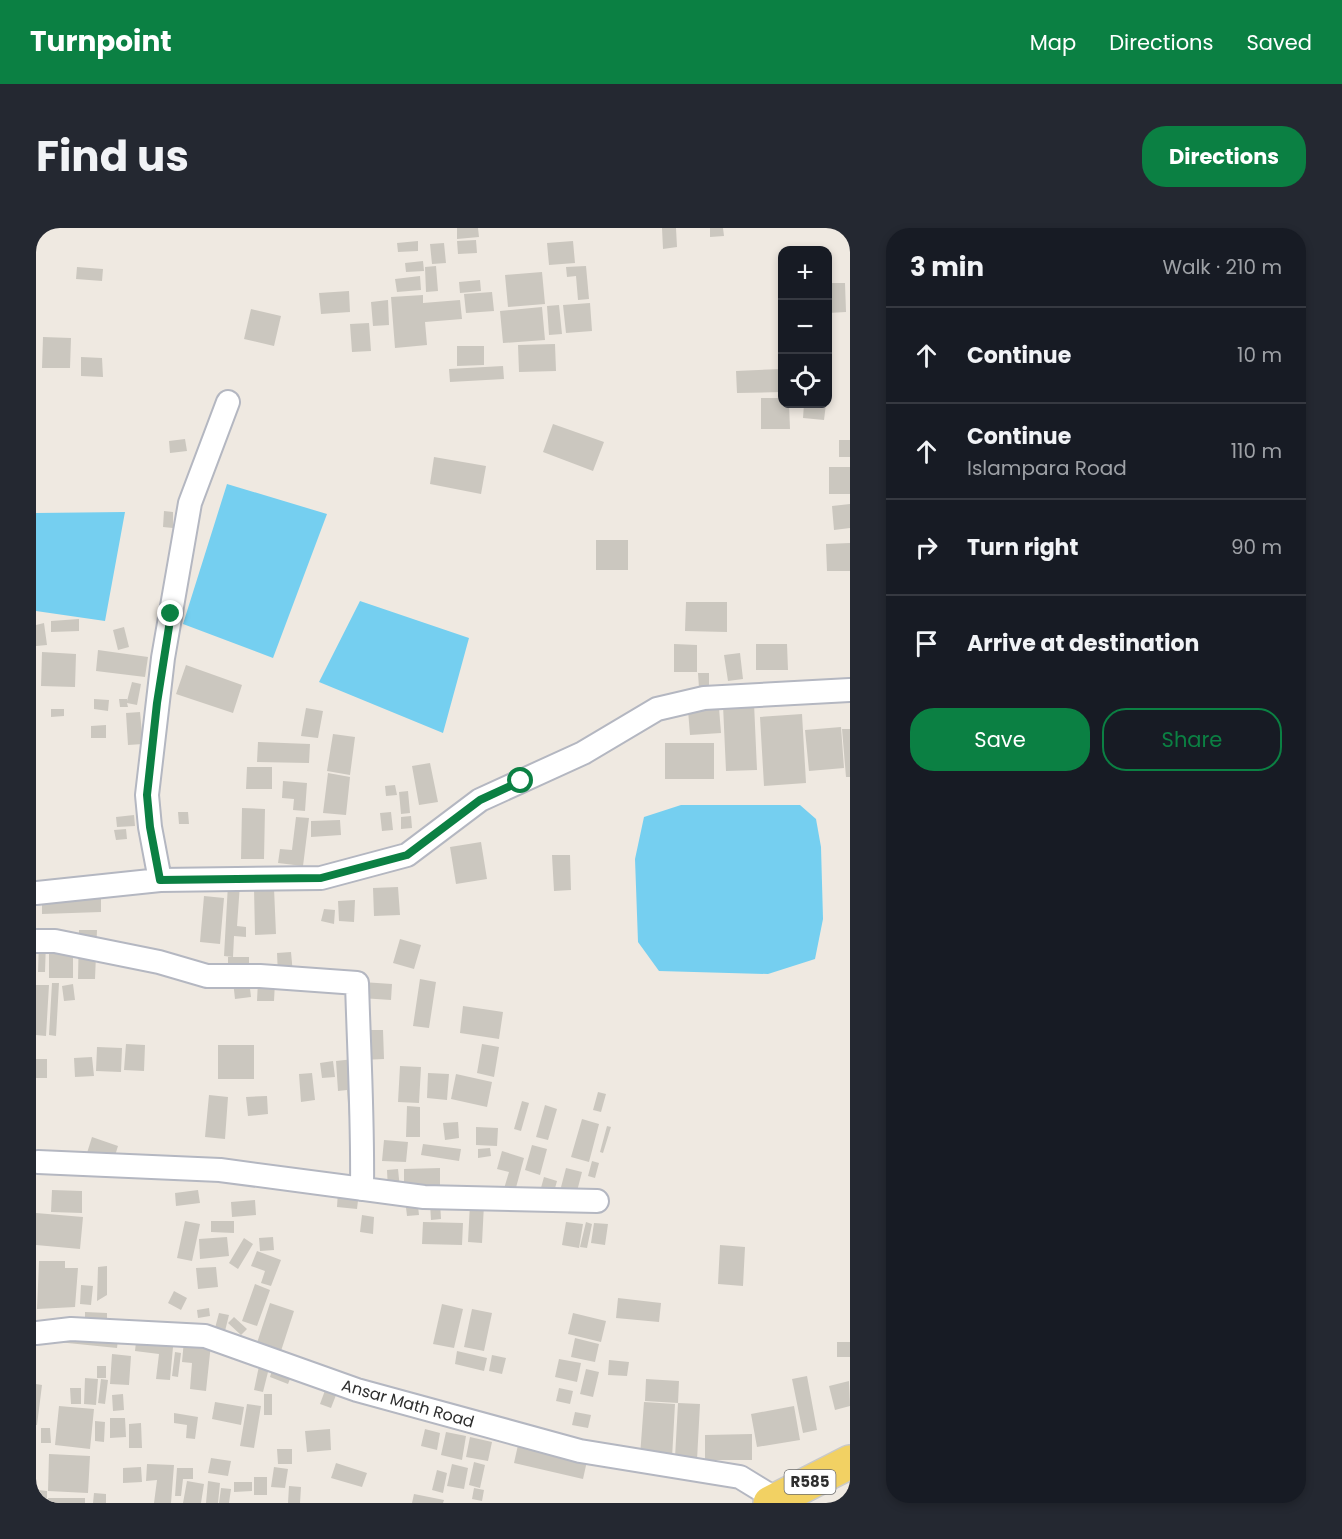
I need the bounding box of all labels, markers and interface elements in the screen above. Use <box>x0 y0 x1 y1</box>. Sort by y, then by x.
text: Turnpoint <box>30 22 172 61</box>
text: Map <box>1030 28 1076 57</box>
text: Directions <box>1109 28 1213 57</box>
text: Saved <box>1246 28 1312 57</box>
button: Directions <box>1142 126 1306 187</box>
text: Find us <box>36 127 189 186</box>
map controls <box>778 246 832 408</box>
button: + <box>778 246 832 300</box>
text: 3 min <box>910 249 984 285</box>
text: Walk · 210 m <box>1162 253 1282 281</box>
button: − <box>778 300 832 354</box>
icon: ahead <box>910 339 943 372</box>
text: Continue <box>967 340 1071 371</box>
text: 10 m <box>1237 341 1282 369</box>
button: locate <box>778 354 832 408</box>
text: Continue <box>967 421 1071 452</box>
icon: ahead <box>910 435 943 468</box>
text: 110 m <box>1231 437 1282 465</box>
text: Islampara Road <box>967 454 1127 482</box>
icon: right <box>910 531 943 564</box>
text: Turn right <box>967 532 1078 563</box>
text: 90 m <box>1231 533 1282 561</box>
route end <box>157 600 183 626</box>
icon: arrive <box>910 627 943 660</box>
text: Arrive at destination <box>967 628 1199 659</box>
button: Save <box>910 708 1090 771</box>
button: Share <box>1102 708 1282 771</box>
route start <box>507 767 533 793</box>
street label: Ansar Math Road <box>339 1374 477 1433</box>
road number: R585 <box>784 1470 836 1494</box>

